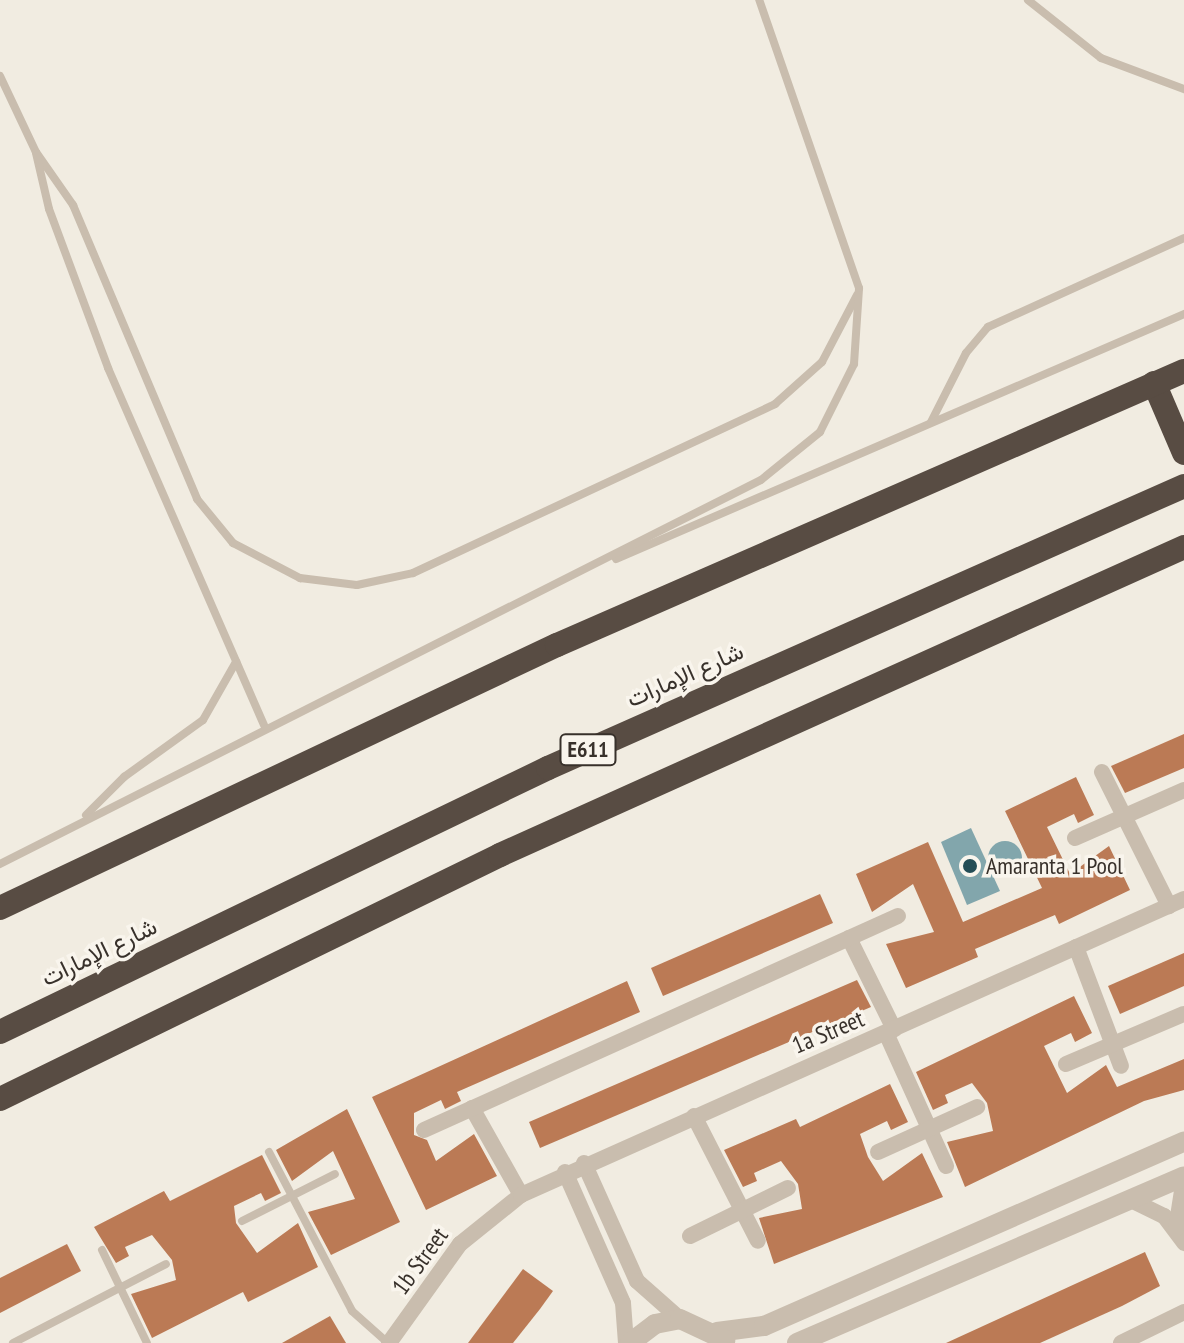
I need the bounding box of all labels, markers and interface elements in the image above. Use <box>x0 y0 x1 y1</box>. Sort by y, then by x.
street label: شارع الإمارات <box>622 636 748 714</box>
road number: E611 <box>558 732 618 768</box>
place label: Amaranta 1 Pool <box>986 852 1123 880</box>
marker: Amaranta 1 Pool <box>961 857 979 875</box>
street label: شارع الإمارات <box>37 912 161 992</box>
street label: 1a Street <box>788 1004 868 1060</box>
street label: 1b Street <box>386 1222 454 1300</box>

